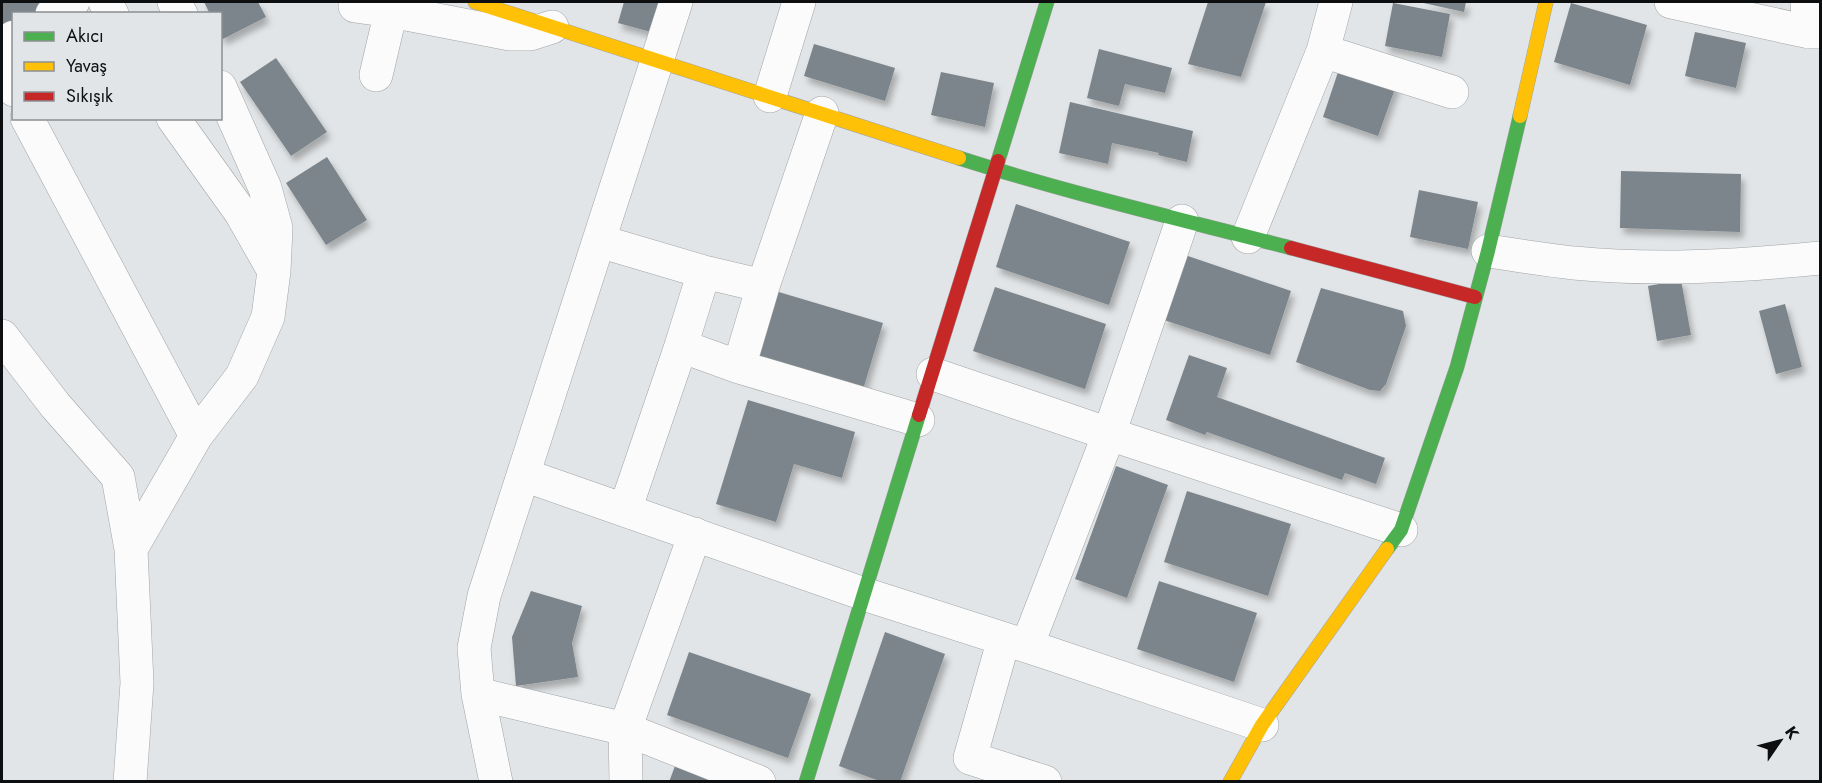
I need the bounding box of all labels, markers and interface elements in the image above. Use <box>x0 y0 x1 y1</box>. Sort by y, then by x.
legend <box>12 12 222 120</box>
text: Akıcı <box>66 23 104 49</box>
text: Yavaş <box>66 53 107 79</box>
text: Sıkışık <box>66 83 113 109</box>
north arrow <box>1750 711 1810 771</box>
text: K <box>1779 722 1805 745</box>

